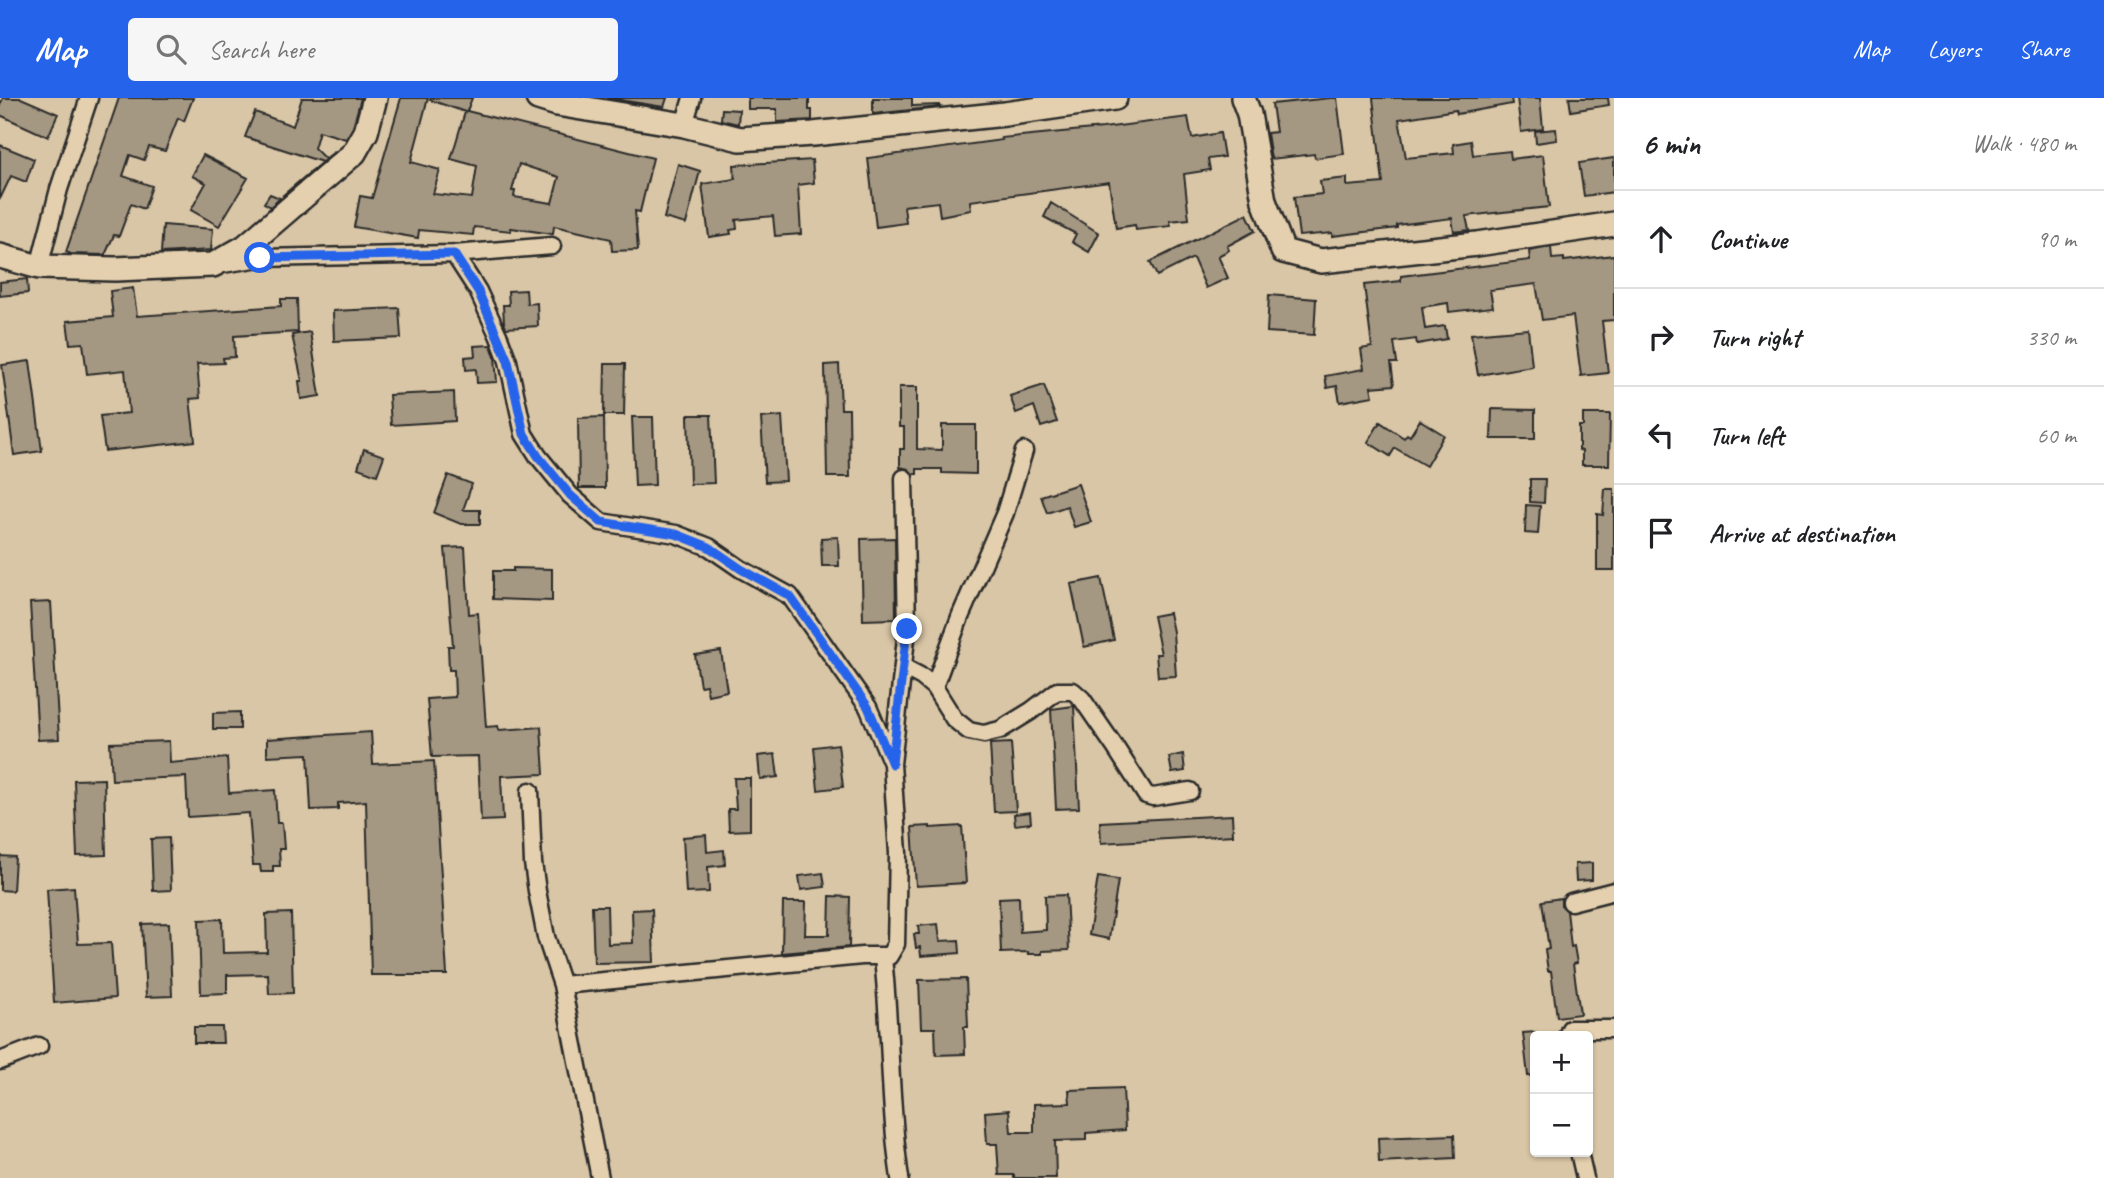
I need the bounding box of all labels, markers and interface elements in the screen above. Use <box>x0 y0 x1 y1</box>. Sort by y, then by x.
search box <box>128 18 618 81</box>
text: Map <box>35 28 86 70</box>
icon: search <box>152 30 190 68</box>
text: Search here <box>208 33 314 66</box>
text: Map <box>1853 34 1890 64</box>
text: Layers <box>1928 34 1981 64</box>
text: Share <box>2019 34 2069 64</box>
text: 6 min <box>1642 125 1700 163</box>
text: Walk · 480 m <box>1972 129 2076 158</box>
icon: ahead <box>1642 220 1680 258</box>
text: Continue <box>1709 223 1787 256</box>
text: 90 m <box>2037 225 2076 254</box>
route start <box>244 242 275 273</box>
icon: right <box>1642 318 1680 356</box>
text: Turn right <box>1709 321 1800 354</box>
text: 330 m <box>2027 323 2076 352</box>
icon: left <box>1642 416 1680 454</box>
text: Turn left <box>1709 419 1784 452</box>
text: 60 m <box>2037 421 2076 450</box>
icon: arrive <box>1642 514 1680 552</box>
text: Arrive at destination <box>1709 517 1895 550</box>
route end <box>891 613 922 644</box>
map controls <box>1530 1031 1593 1157</box>
button: + <box>1530 1031 1593 1094</box>
button: − <box>1530 1094 1593 1157</box>

